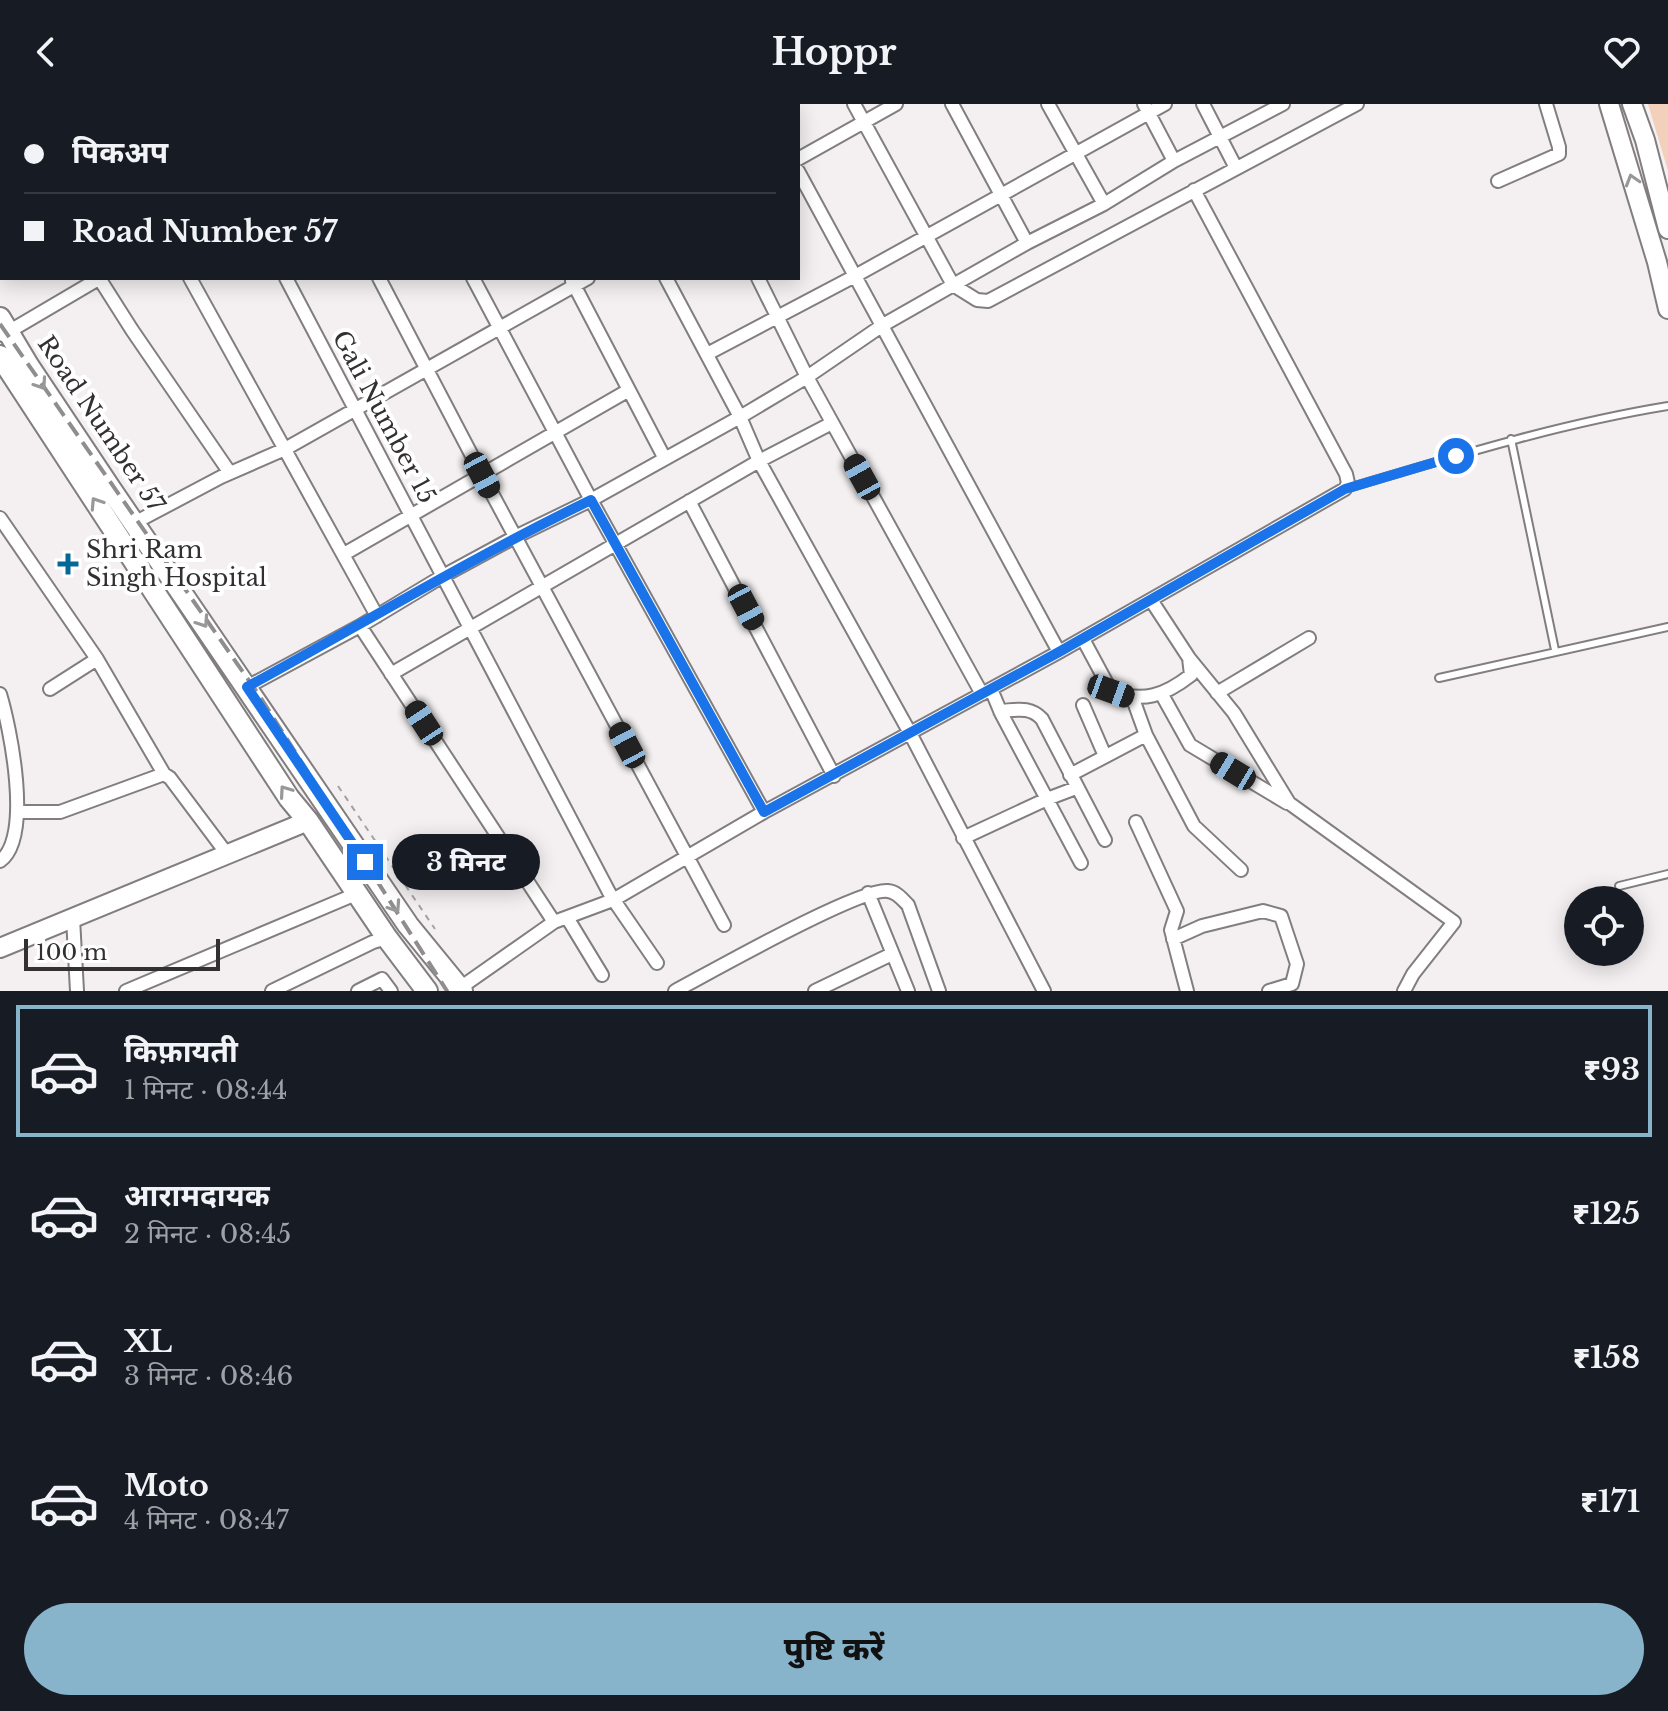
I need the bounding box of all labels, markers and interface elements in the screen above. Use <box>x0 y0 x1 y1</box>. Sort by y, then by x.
icon: back <box>24 30 68 74</box>
text: Hoppr <box>771 30 897 75</box>
icon: heart <box>1600 30 1644 74</box>
text: पिकअप <box>72 134 168 171</box>
one-way arrow <box>1625 173 1641 187</box>
text: Road Number 57 <box>72 213 337 250</box>
street label: Gali Number 15 <box>327 325 442 508</box>
street label: Road Number 57 <box>32 330 172 518</box>
one-way arrow <box>31 375 46 390</box>
route start <box>1438 438 1474 474</box>
car <box>460 448 504 502</box>
car <box>840 450 884 504</box>
one-way arrow <box>91 497 106 512</box>
place label: Shri Ram Singh Hospital <box>86 535 267 592</box>
marker: Shri Ram Singh Hospital <box>57 553 79 575</box>
car <box>724 580 768 634</box>
one-way arrow <box>193 613 208 627</box>
car <box>1084 672 1138 710</box>
car <box>401 696 447 750</box>
car <box>605 718 649 772</box>
car <box>1206 748 1260 794</box>
one-way arrow <box>280 785 295 799</box>
callout: 3 मिनट <box>393 834 541 890</box>
route end <box>347 844 383 880</box>
text: 3 मिनट <box>426 846 506 878</box>
map controls <box>1564 886 1644 966</box>
button: locate <box>1564 886 1644 966</box>
one-way arrow <box>386 899 401 913</box>
scale bar <box>24 935 220 971</box>
text: 100 m <box>36 939 107 966</box>
text: किफ़ायती <box>124 1033 238 1070</box>
icon: car <box>28 1035 100 1107</box>
text: ₹93 <box>1583 1051 1640 1088</box>
text: 1 मिनट · 08:44 <box>124 1074 287 1106</box>
text: आरामदायक <box>124 1177 270 1214</box>
icon: car <box>28 1179 100 1251</box>
text: ₹125 <box>1572 1195 1640 1232</box>
text: 2 मिनट · 08:45 <box>124 1218 291 1250</box>
icon: car <box>28 1323 100 1395</box>
text: XL <box>124 1323 172 1360</box>
text: ₹158 <box>1573 1339 1640 1376</box>
text: 3 मिनट · 08:46 <box>124 1360 293 1392</box>
icon: car <box>28 1467 100 1539</box>
text: Moto <box>124 1467 209 1504</box>
text: ₹171 <box>1580 1483 1640 1520</box>
text: 4 मिनट · 08:47 <box>124 1504 289 1536</box>
button: पुष्टि करें <box>24 1603 1644 1695</box>

